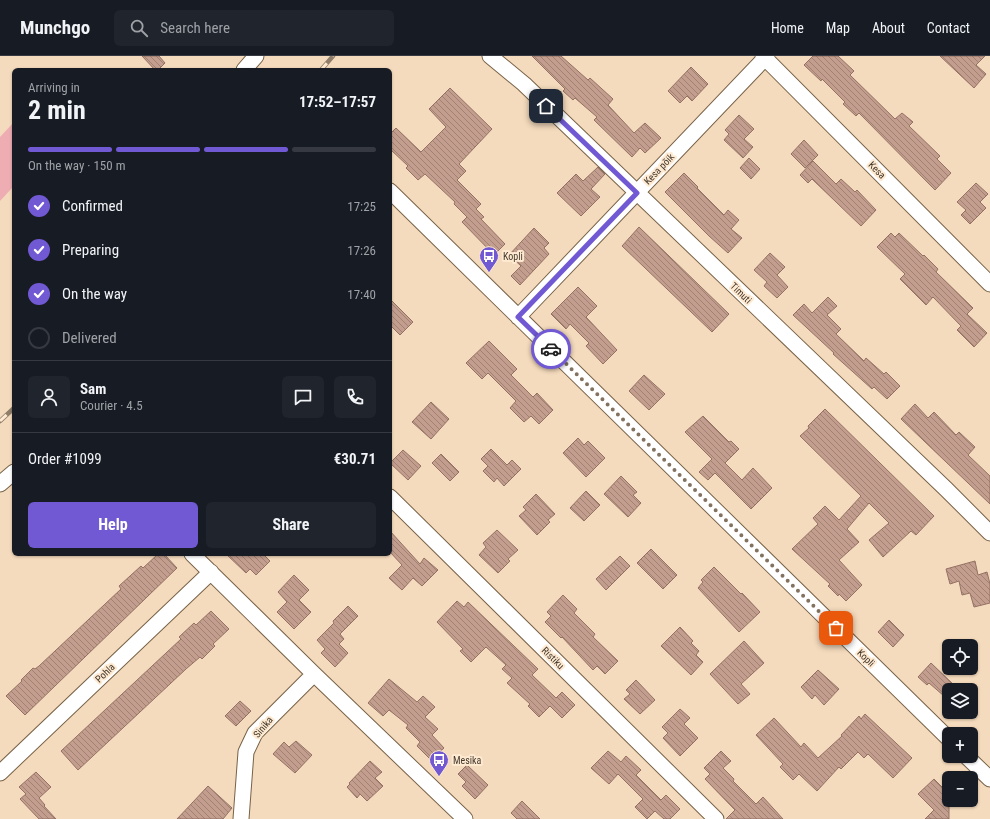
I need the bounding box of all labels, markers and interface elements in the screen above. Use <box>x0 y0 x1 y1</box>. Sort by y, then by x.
search box <box>114 10 394 46</box>
text: Munchgo <box>20 16 90 39</box>
icon: search <box>128 17 150 39</box>
text: Search here <box>160 19 230 37</box>
text: Home <box>771 20 804 36</box>
text: Map <box>826 20 850 36</box>
text: About <box>872 20 905 36</box>
text: Contact <box>927 20 970 36</box>
text: Arriving in <box>28 80 80 95</box>
pin <box>529 89 563 123</box>
text: 17:52–17:57 <box>299 93 376 111</box>
text: 2 min <box>28 95 86 125</box>
icon: home <box>535 95 557 117</box>
street label: Kesa põik <box>642 151 677 187</box>
text: On the way · 150 m <box>28 158 125 173</box>
street label: Kesa <box>866 159 888 181</box>
icon: check <box>28 195 50 217</box>
text: Confirmed <box>62 197 123 215</box>
text: 17:25 <box>347 199 376 214</box>
icon: check <box>28 239 50 261</box>
text: Preparing <box>62 241 119 259</box>
text: 17:26 <box>347 243 376 258</box>
bus stop icon: Kopli <box>478 245 500 273</box>
place label: Kopli <box>503 251 523 262</box>
street label: Timuti <box>728 280 754 306</box>
icon: check <box>28 283 50 305</box>
text: On the way <box>62 285 127 303</box>
text: 17:40 <box>347 287 376 302</box>
text: Delivered <box>62 329 117 347</box>
courier <box>531 329 571 369</box>
icon: car <box>540 338 562 360</box>
button: person <box>28 376 70 418</box>
button: chat <box>282 376 324 418</box>
button: phone <box>334 376 376 418</box>
text: Sam <box>80 380 106 398</box>
text: Courier · 4.5 <box>80 398 143 413</box>
text: Order #1099 <box>28 450 102 468</box>
text: €30.71 <box>334 450 376 468</box>
button: Help <box>28 502 198 548</box>
button: Share <box>206 502 376 548</box>
pin <box>819 611 853 645</box>
icon: bag <box>825 617 847 639</box>
map controls <box>942 639 978 807</box>
button: locate <box>942 639 978 675</box>
street label: Ristiku <box>540 645 566 671</box>
street label: Kopli <box>855 647 877 669</box>
street label: Pohla <box>93 661 117 685</box>
button: layers <box>942 683 978 719</box>
street label: Sinika <box>251 714 275 740</box>
button: + <box>942 727 978 763</box>
bus stop icon: Mesika <box>428 749 450 777</box>
place label: Mesika <box>453 755 482 766</box>
button: − <box>942 771 978 807</box>

